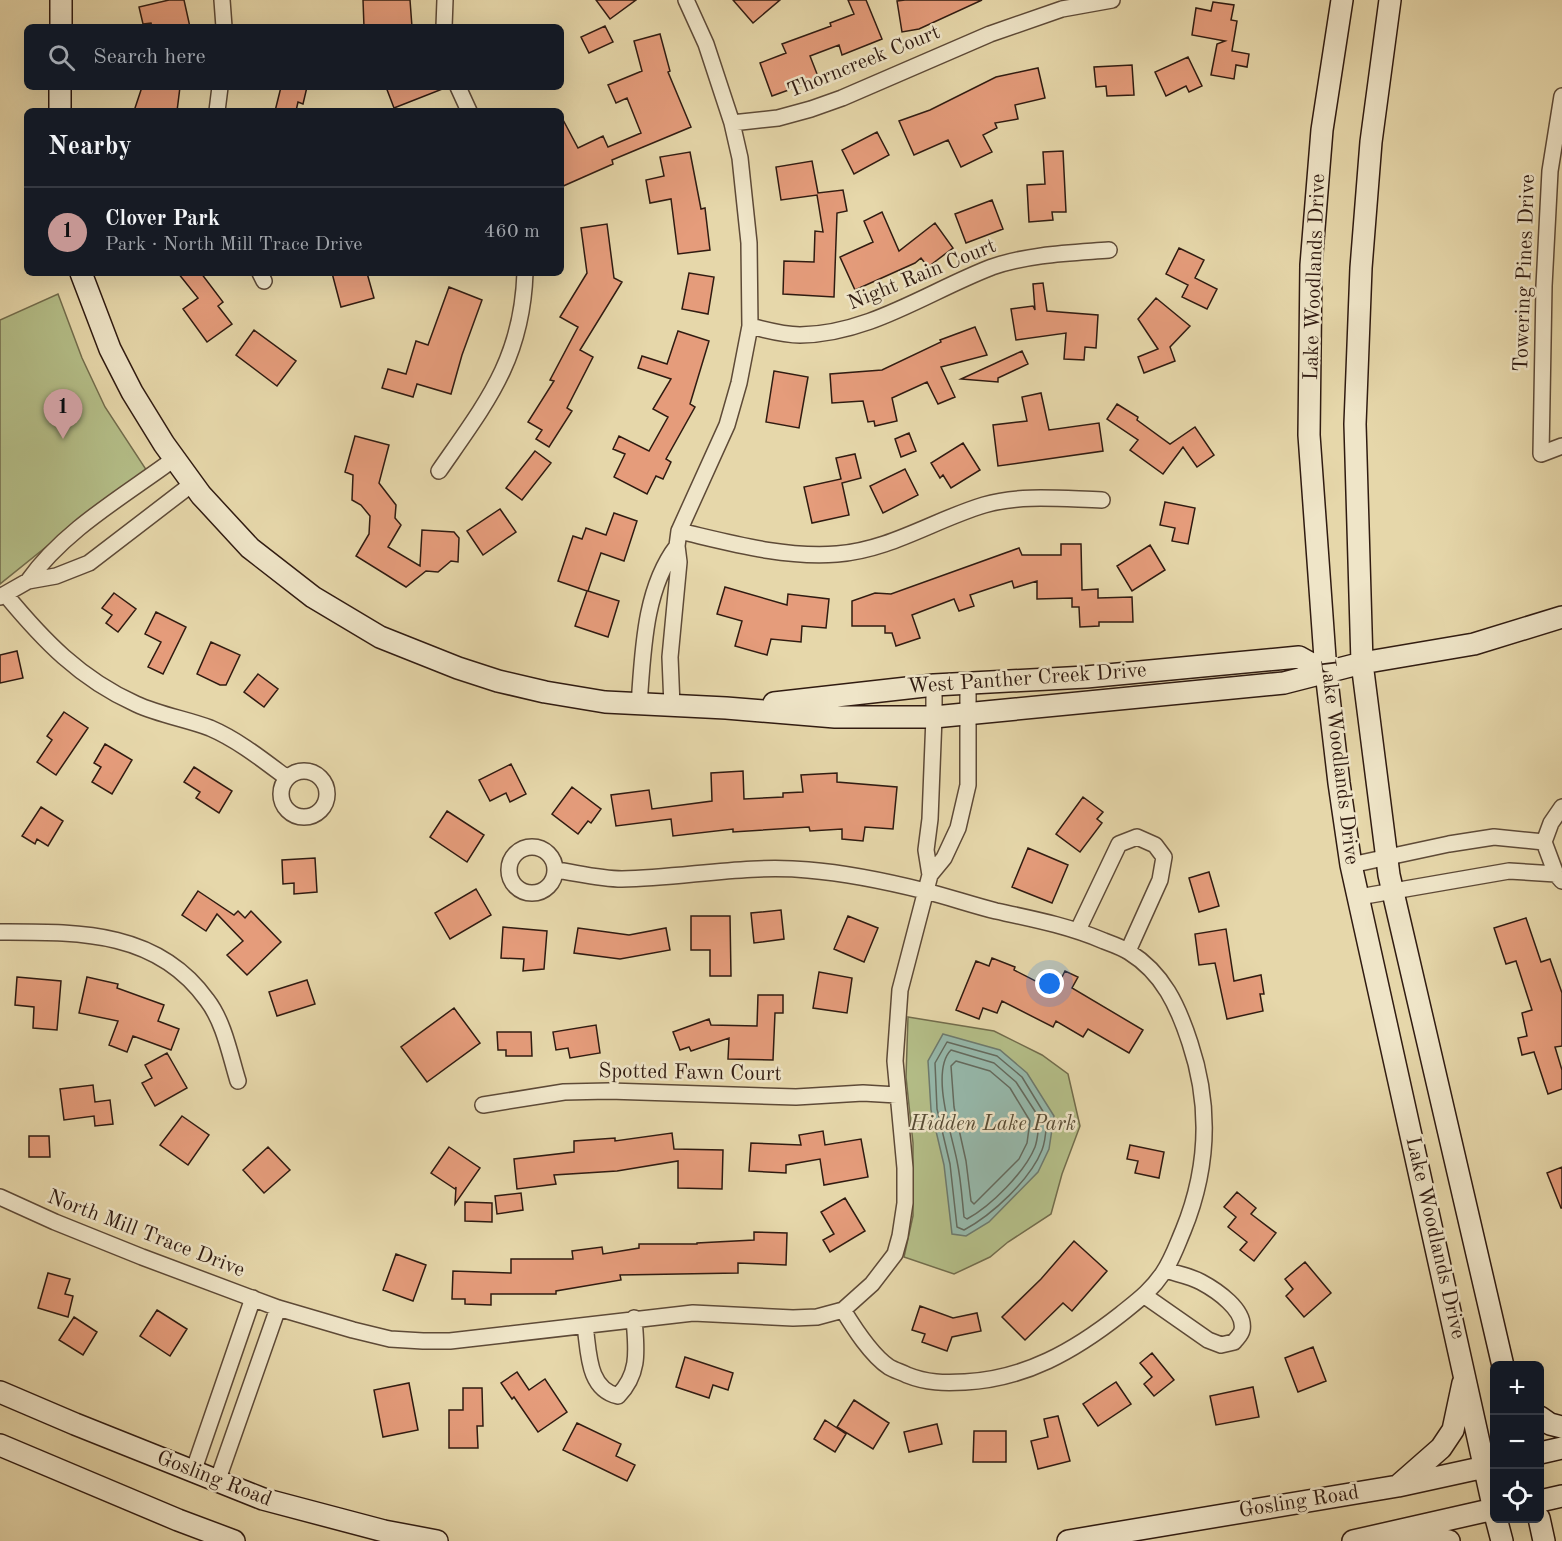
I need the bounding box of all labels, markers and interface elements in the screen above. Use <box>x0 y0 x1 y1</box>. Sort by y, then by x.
street label: Thorncreek Court <box>785 22 943 102</box>
search box <box>24 24 564 90</box>
icon: search <box>45 41 78 74</box>
text: Search here <box>93 46 206 68</box>
text: Nearby <box>48 134 132 160</box>
street label: Lake Woodlands Drive <box>1301 173 1329 381</box>
street label: Towering Pines Drive <box>1511 174 1539 372</box>
text: Clover Park <box>105 208 220 230</box>
text: 1 <box>62 222 73 242</box>
text: 460 m <box>484 222 540 242</box>
text: Park · North Mill Trace Drive <box>105 235 362 255</box>
street label: Night Rain Court <box>845 236 999 314</box>
pin: 1 <box>44 390 82 439</box>
street label: Lake Woodlands Drive <box>1316 658 1362 866</box>
street label: West Panther Creek Drive <box>907 660 1147 698</box>
your location <box>1035 969 1064 998</box>
street label: Spotted Fawn Court <box>598 1061 782 1085</box>
park label: Hidden Lake Park <box>909 1114 1076 1135</box>
street label: Lake Woodlands Drive <box>1401 1135 1469 1341</box>
street label: North Mill Trace Drive <box>44 1187 248 1281</box>
map controls <box>1490 1361 1544 1523</box>
button: + <box>1490 1361 1544 1415</box>
button: − <box>1490 1415 1544 1469</box>
street label: Gosling Road <box>154 1447 274 1511</box>
button: locate <box>1490 1469 1544 1523</box>
street label: Gosling Road <box>1237 1482 1361 1522</box>

